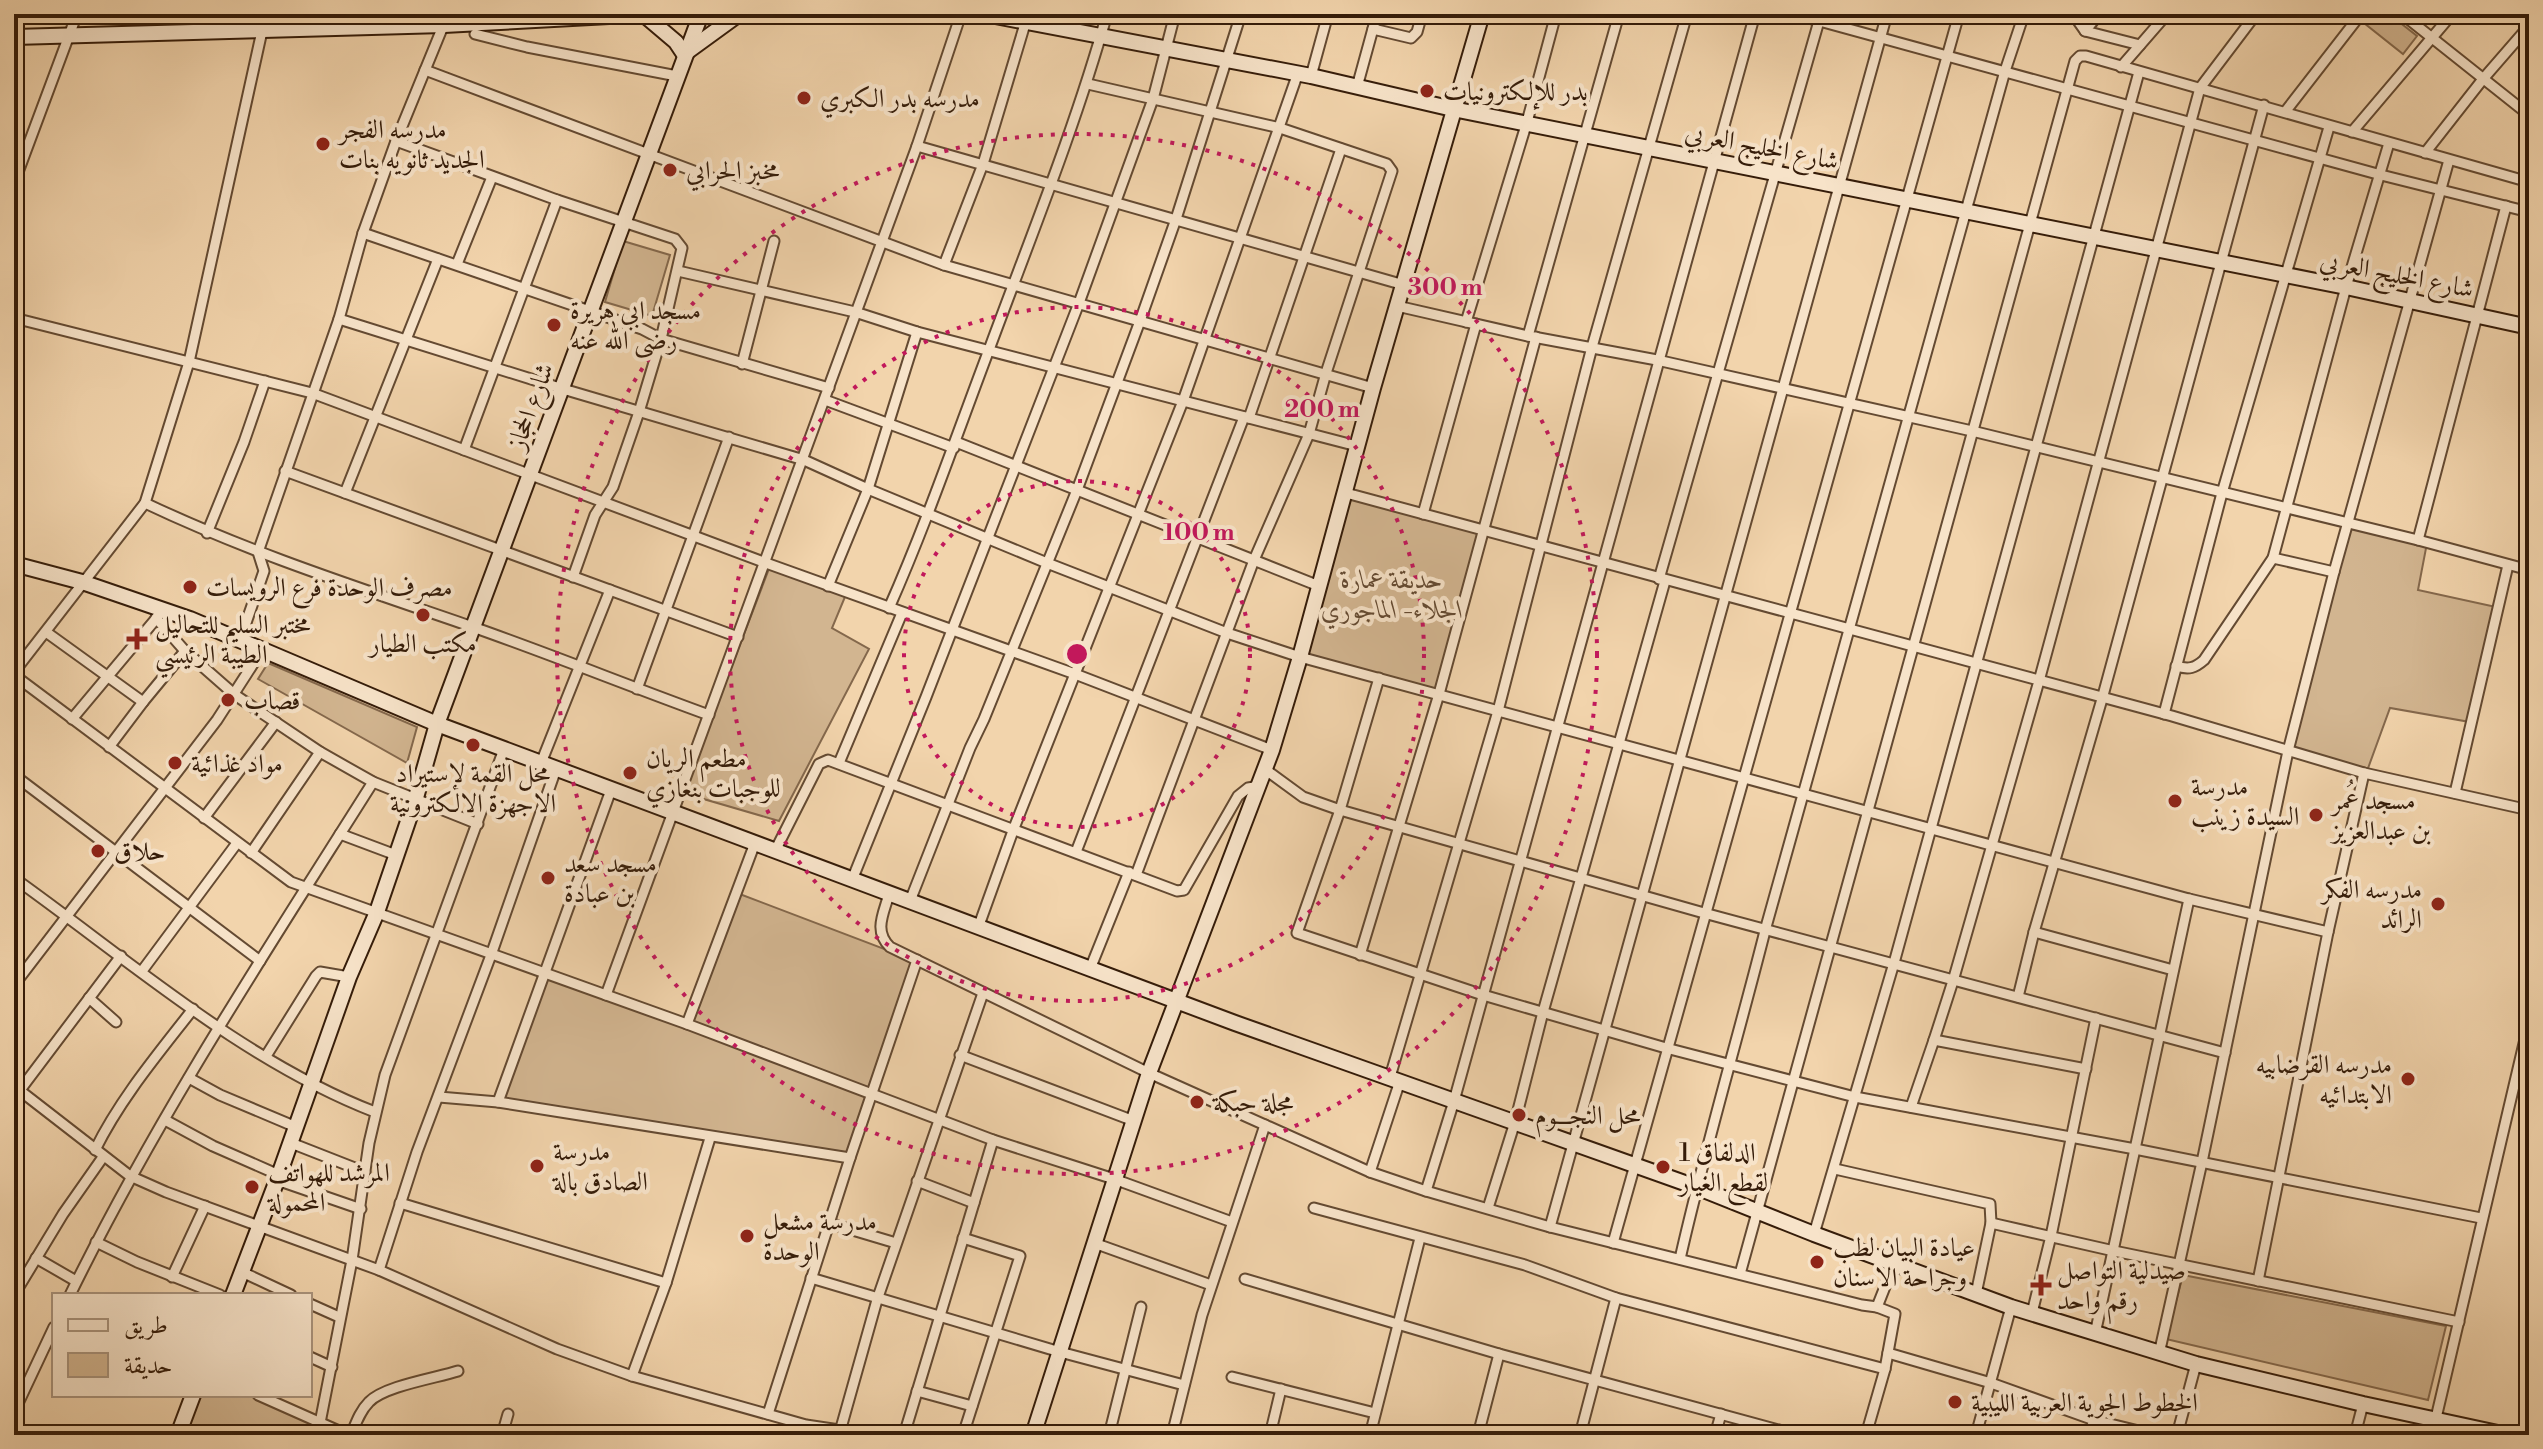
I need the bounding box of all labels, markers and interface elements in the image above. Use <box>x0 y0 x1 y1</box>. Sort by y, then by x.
place label: بدر للإلكترونيات <box>1443 76 1588 110</box>
marker: بدر للإلكترونيات <box>1418 82 1436 100</box>
place label: مدرسه بدر الكبري <box>820 83 980 119</box>
marker: مدرسه بدر الكبري <box>795 89 813 107</box>
place label: مدرسه الفجر الجديد ثانويه بنات <box>336 114 485 176</box>
street label: شارع الخليج العربي <box>1681 116 1841 184</box>
marker: مدرسه الفجر الجديد ثانويه بنات <box>314 135 332 153</box>
place label: مخبز الحرابي <box>686 155 780 192</box>
marker: مخبز الحرابي <box>661 161 679 179</box>
street label: شارع الخليج العربي <box>2316 244 2476 312</box>
text: 300 m <box>1407 273 1483 303</box>
place label: مسجد ابي هريرة رضى الله عنه <box>570 295 701 359</box>
marker: مسجد ابي هريرة رضى الله عنه <box>545 316 563 334</box>
street label: شارع الحجاز <box>500 359 566 459</box>
text: 200 m <box>1284 395 1360 425</box>
text: 100 m <box>1163 518 1235 548</box>
park label: حديقة عمارة الجلاء- الماجوري <box>1321 564 1463 630</box>
place label: مصرف الوحدة فرع الرويسات <box>206 572 453 609</box>
marker: مصرف الوحدة فرع الرويسات <box>181 578 199 596</box>
marker: مكتب الطيار <box>414 606 432 624</box>
place label: مختبر السليم للتحاليل الطيبة الرئيسي <box>155 609 311 678</box>
marker: مختبر السليم للتحاليل الطيبة الرئيسي <box>126 628 148 650</box>
place label: مكتب الطيار <box>366 628 477 660</box>
centre of rings <box>1063 640 1091 668</box>
place label: قصاب <box>244 685 300 717</box>
marker: قصاب <box>219 691 237 709</box>
marker: محل القمة لإستيراد الاجهزة الالكترونية <box>464 736 482 754</box>
place label: مطعم الريان للوجبات بنغازي <box>646 743 781 809</box>
place label: مواد غذائية <box>191 748 283 780</box>
marker: مواد غذائية <box>166 754 184 772</box>
place label: محل القمة لإستيراد الاجهزة الالكترونية <box>390 758 556 820</box>
marker: مطعم الريان للوجبات بنغازي <box>621 764 639 782</box>
place label: مدرسة السيدة زينب <box>2191 771 2300 833</box>
place label: مسجد عُمر بن عبدالعزيز <box>2329 779 2431 847</box>
marker: مدرسة السيدة زينب <box>2166 792 2184 810</box>
marker: مسجد عُمر بن عبدالعزيز <box>2307 806 2325 824</box>
place label: حلاق <box>114 836 166 868</box>
marker: حلاق <box>89 842 107 860</box>
place label: مسجد سعد بن عبادة <box>564 848 657 910</box>
marker: مسجد سعد بن عبادة <box>539 869 557 887</box>
place label: مدرسه الفكر الرائد <box>2319 874 2422 936</box>
marker: مدرسه الفكر الرائد <box>2429 895 2447 913</box>
place label: مدرسه القرضابيه الابتدائيه <box>2256 1049 2392 1111</box>
marker: مدرسه القرضابيه الابتدائيه <box>2399 1070 2417 1088</box>
place label: مجلة حبكة <box>1211 1087 1294 1119</box>
marker: مجلة حبكة <box>1188 1093 1206 1111</box>
place label: محل النجـــوم <box>1535 1100 1641 1138</box>
marker: محل النجـــوم <box>1510 1106 1528 1124</box>
place label: مدرسة الصادق بالة <box>551 1136 648 1198</box>
place label: الدلفاق 1 لقطع الغيار <box>1676 1137 1768 1206</box>
place label: المرشد للهواتف المحمولة <box>266 1157 390 1219</box>
marker: مدرسة الصادق بالة <box>528 1157 546 1175</box>
marker: الدلفاق 1 لقطع الغيار <box>1654 1158 1672 1176</box>
marker: المرشد للهواتف المحمولة <box>243 1178 261 1196</box>
place label: مدرسة مشعل الوحدة <box>763 1206 877 1268</box>
marker: مدرسة مشعل الوحدة <box>738 1227 756 1245</box>
place label: عيادة البيان لطب وجراحة الاسنان <box>1833 1232 1975 1294</box>
marker: عيادة البيان لطب وجراحة الاسنان <box>1808 1253 1826 1271</box>
place label: صيدلية التواصل رقم واحد <box>2057 1255 2186 1325</box>
marker: صيدلية التواصل رقم واحد <box>2032 1276 2050 1294</box>
legend <box>52 1293 312 1397</box>
text: طريق <box>124 1311 168 1341</box>
text: حديقة <box>124 1351 173 1381</box>
place label: الخطوط الجوية العربية الليبية <box>1971 1387 2198 1419</box>
marker: الخطوط الجوية العربية الليبية <box>1946 1393 1964 1411</box>

